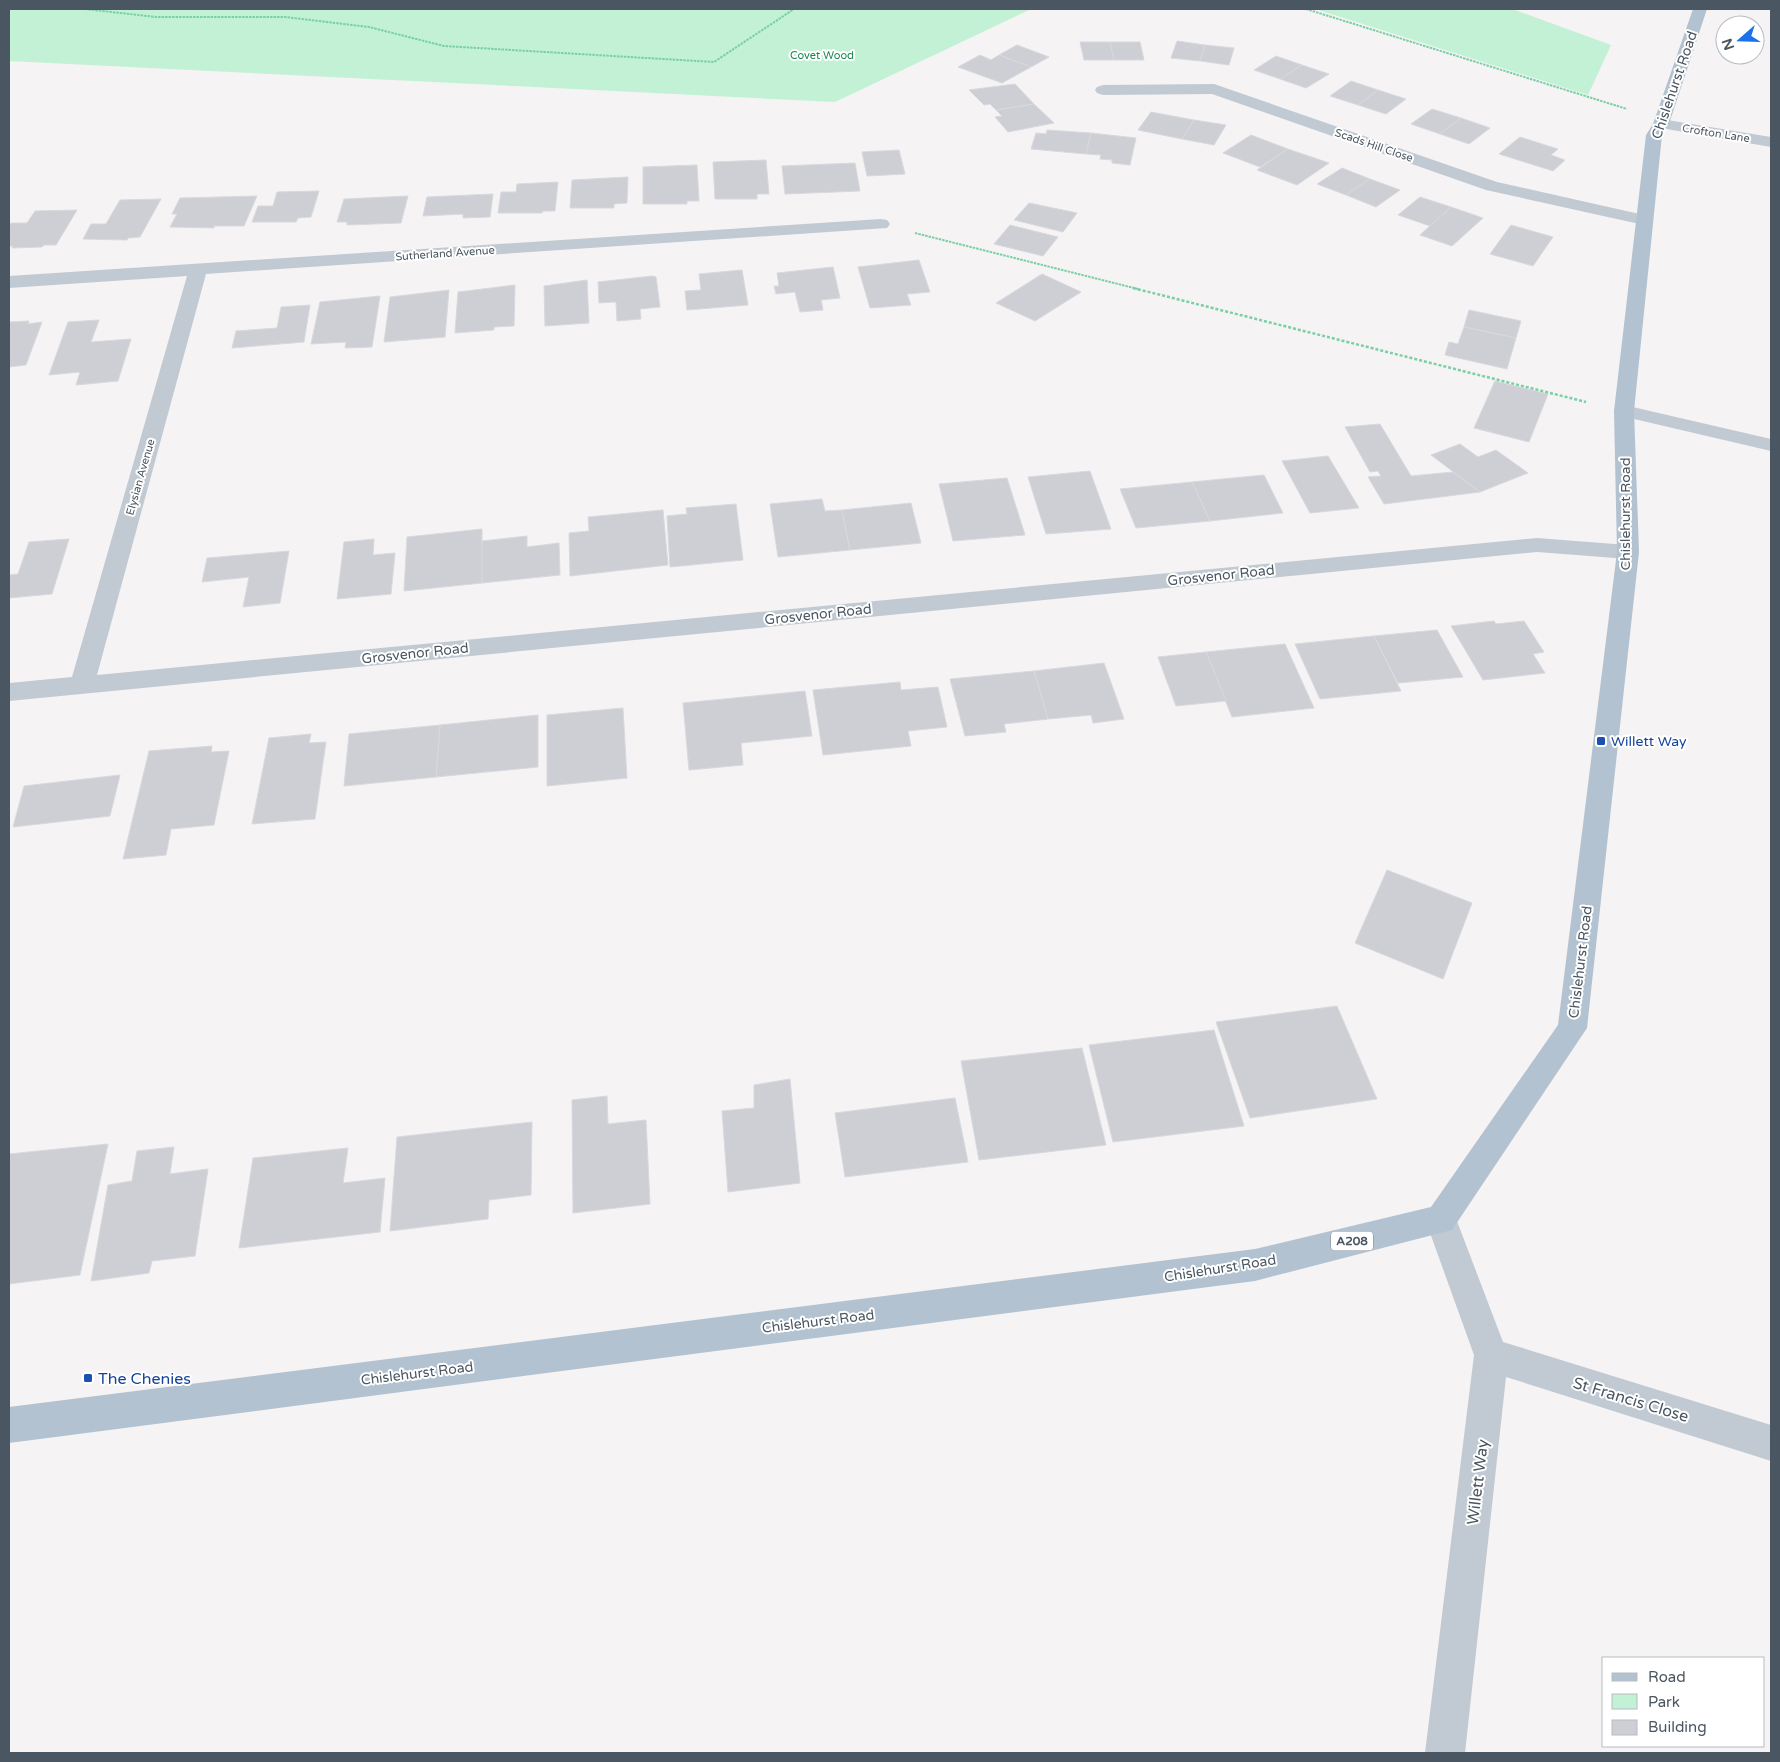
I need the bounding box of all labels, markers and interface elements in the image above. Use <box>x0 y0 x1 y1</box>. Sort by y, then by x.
north arrow <box>1715 15 1765 65</box>
street label: Chislehurst Road <box>1648 29 1701 141</box>
text: N <box>1718 36 1738 52</box>
park label: Covet Wood <box>790 49 854 62</box>
street label: Crofton Lane <box>1681 122 1751 145</box>
street label: Scads Hill Close <box>1333 126 1415 165</box>
street label: Sutherland Avenue <box>395 244 495 263</box>
street label: Elysian Avenue <box>123 437 158 517</box>
street label: Chislehurst Road <box>1617 457 1634 571</box>
street label: Grosvenor Road <box>1167 561 1275 590</box>
street label: Grosvenor Road <box>764 600 872 629</box>
street label: Grosvenor Road <box>361 639 469 668</box>
place label: Willett Way <box>1611 733 1687 750</box>
marker: Willett Way <box>1595 735 1607 747</box>
street label: Chislehurst Road <box>1565 905 1596 1019</box>
road number: A208 <box>1331 1232 1373 1250</box>
street label: Chislehurst Road <box>1163 1251 1277 1286</box>
street label: Chislehurst Road <box>761 1306 875 1337</box>
street label: Chislehurst Road <box>360 1358 474 1389</box>
place label: The Chenies <box>98 1369 191 1389</box>
marker: The Chenies <box>82 1372 94 1384</box>
street label: St Francis Close <box>1570 1373 1691 1427</box>
street label: Willett Way <box>1463 1438 1493 1526</box>
legend <box>1602 1657 1765 1747</box>
text: Road <box>1648 1668 1686 1686</box>
text: Park <box>1648 1693 1680 1711</box>
text: Building <box>1648 1718 1707 1736</box>

